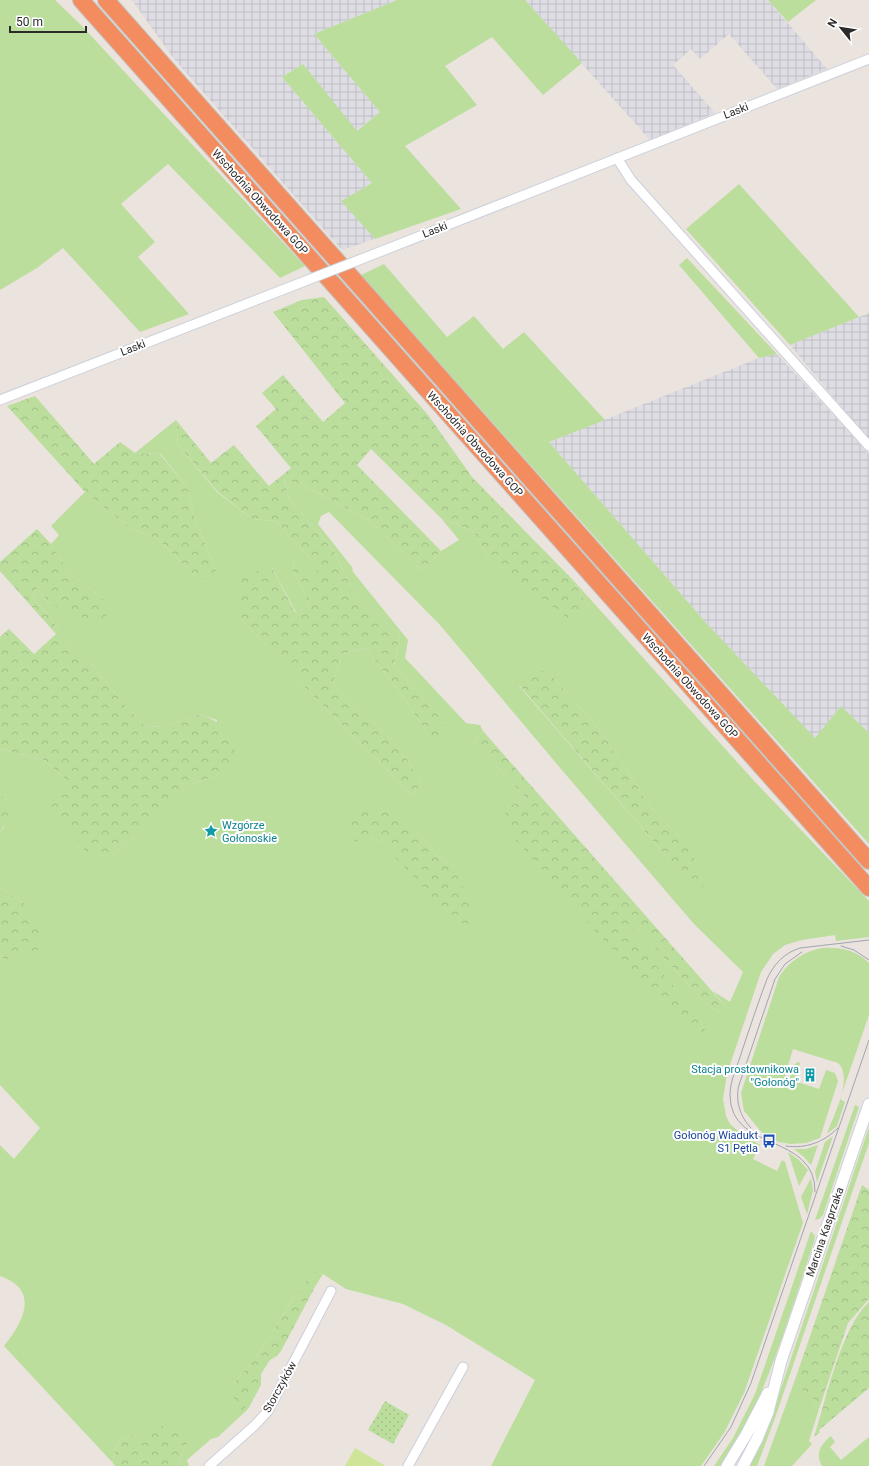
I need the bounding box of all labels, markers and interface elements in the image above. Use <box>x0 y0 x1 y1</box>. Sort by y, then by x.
scale bar <box>10 8 86 34</box>
north arrow <box>821 8 861 48</box>
text: 50 m <box>16 15 43 29</box>
text: N <box>825 16 840 30</box>
street label: Laski <box>722 100 750 122</box>
street label: Wschodnia Obwodowa GOP <box>209 147 311 257</box>
street label: Laski <box>421 219 449 241</box>
street label: Laski <box>119 337 147 359</box>
street label: Wschodnia Obwodowa GOP <box>424 389 526 499</box>
street label: Wschodnia Obwodowa GOP <box>639 631 741 741</box>
place label: Wzgórze Gołonoskie <box>222 819 277 845</box>
place icon: Wzgórze Gołonoskie <box>203 823 219 839</box>
place label: Stacja prostownikowa "Gołonóg" <box>691 1063 799 1089</box>
building icon: Stacja prostownikowa "Gołonóg" <box>802 1067 818 1083</box>
place label: Gołonóg Wiadukt S1 Pętla <box>674 1129 758 1155</box>
bus stop icon: Gołonóg Wiadukt S1 Pętla <box>761 1133 777 1149</box>
street label: Marcina Kasprzaka <box>804 1185 846 1279</box>
street label: Storczyków <box>261 1359 300 1415</box>

